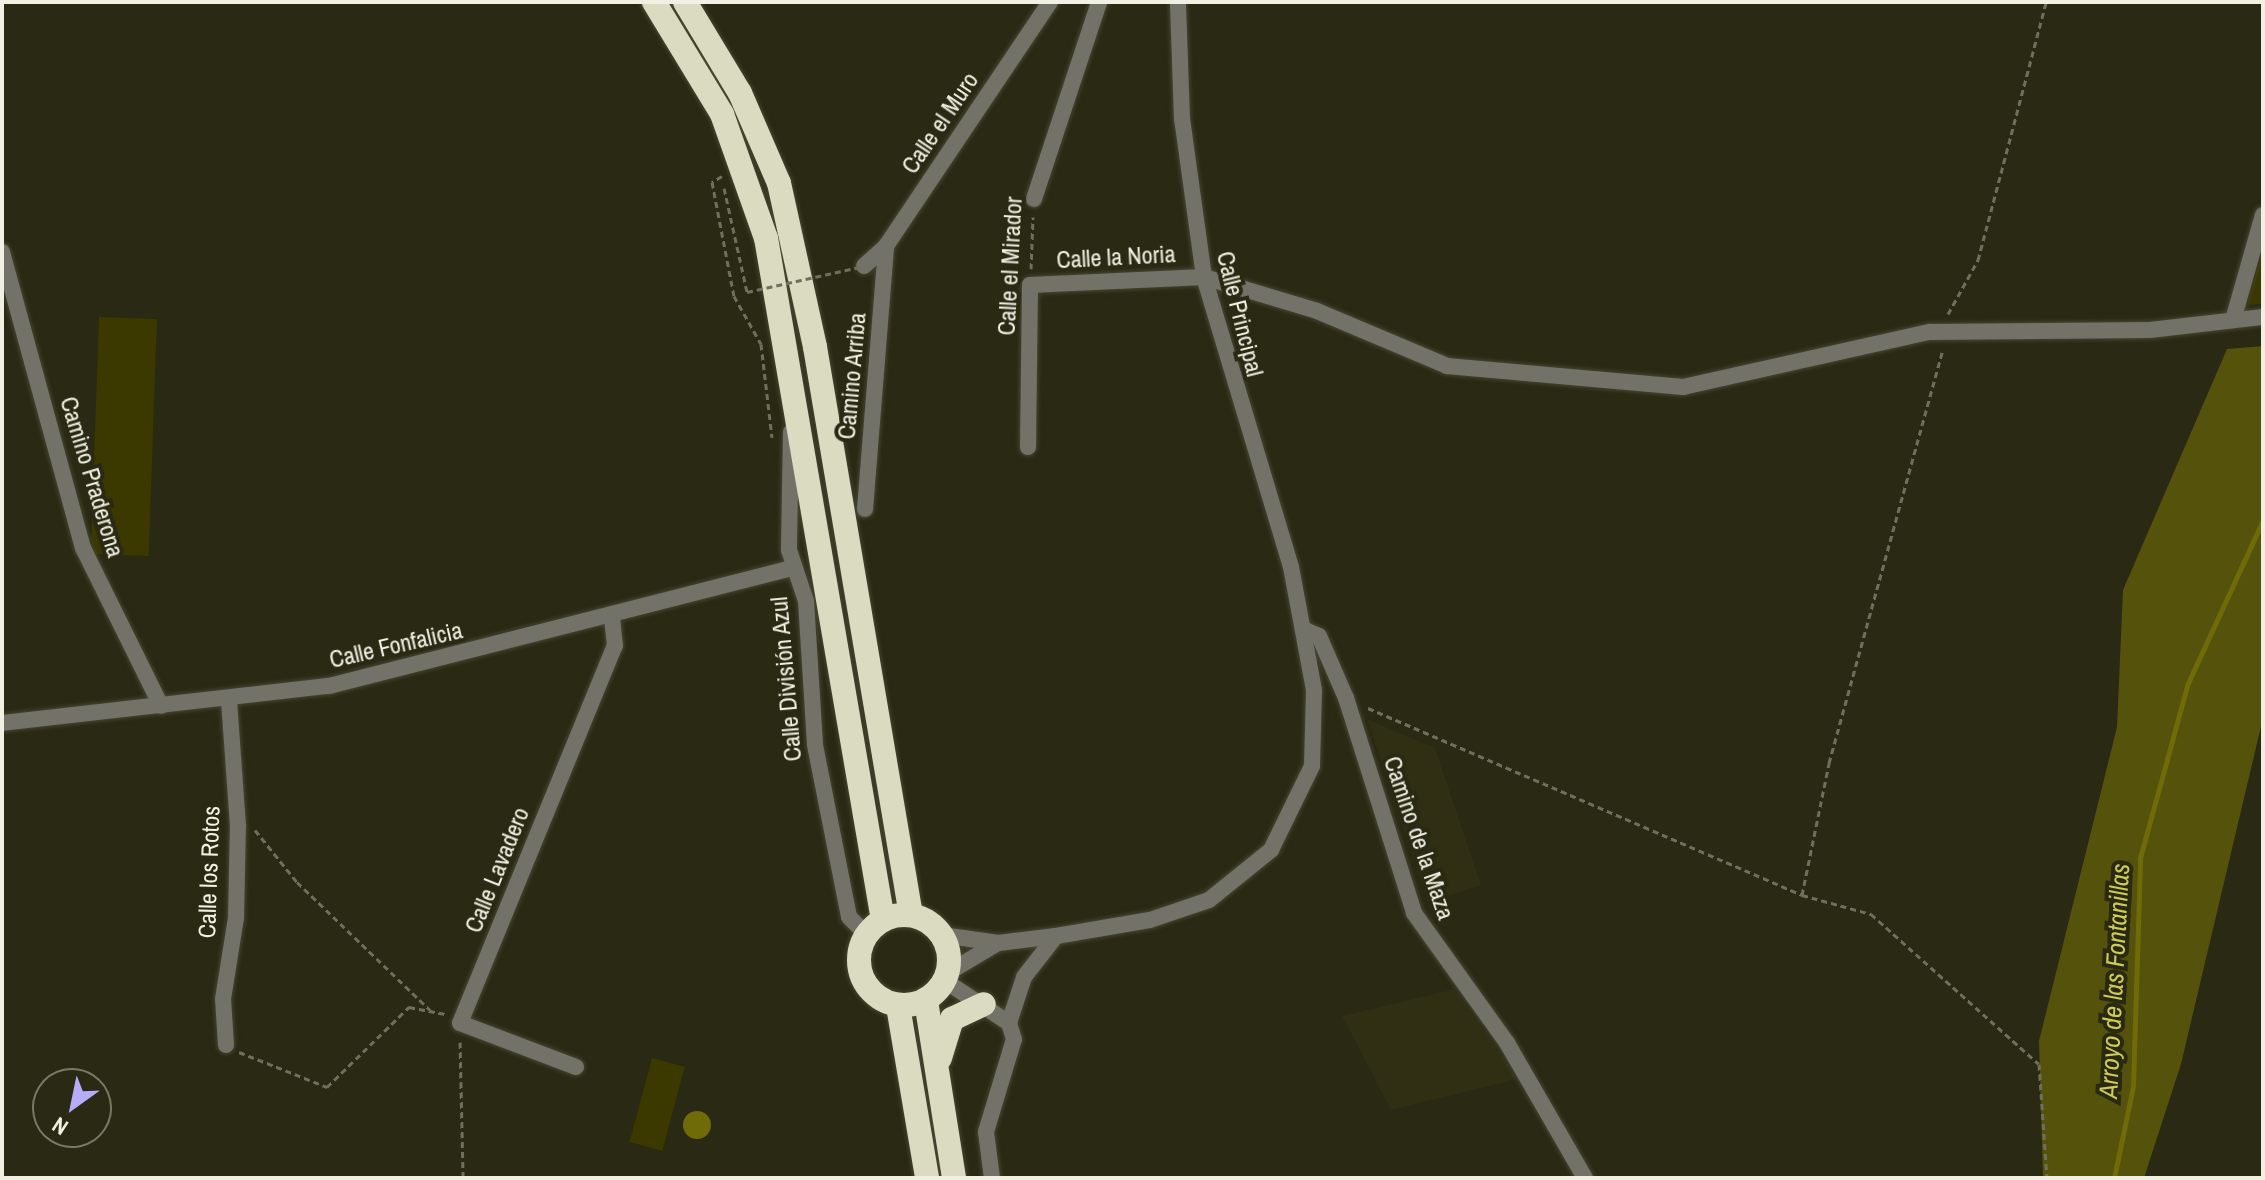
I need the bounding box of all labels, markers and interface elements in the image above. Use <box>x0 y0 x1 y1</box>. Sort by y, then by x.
street label: Calle el Muro <box>896 67 984 179</box>
street label: Calle el Mirador <box>992 196 1028 336</box>
street label: Calle la Noria <box>1056 240 1176 274</box>
street label: Calle Principal <box>1211 248 1269 380</box>
street label: Camino Arriba <box>832 311 872 441</box>
street label: Camino Praderona <box>54 393 130 561</box>
street label: Calle División Azul <box>764 595 808 763</box>
street label: Calle Fonfalicia <box>327 616 465 674</box>
street label: Camino de la Maza <box>1378 753 1460 923</box>
street label: Calle Lavadero <box>459 803 535 937</box>
street label: Calle los Rotos <box>192 805 226 939</box>
water label: Arroyo de las Fontanillas <box>2092 863 2136 1099</box>
north arrow <box>32 1068 112 1148</box>
text: N <box>46 1110 74 1143</box>

